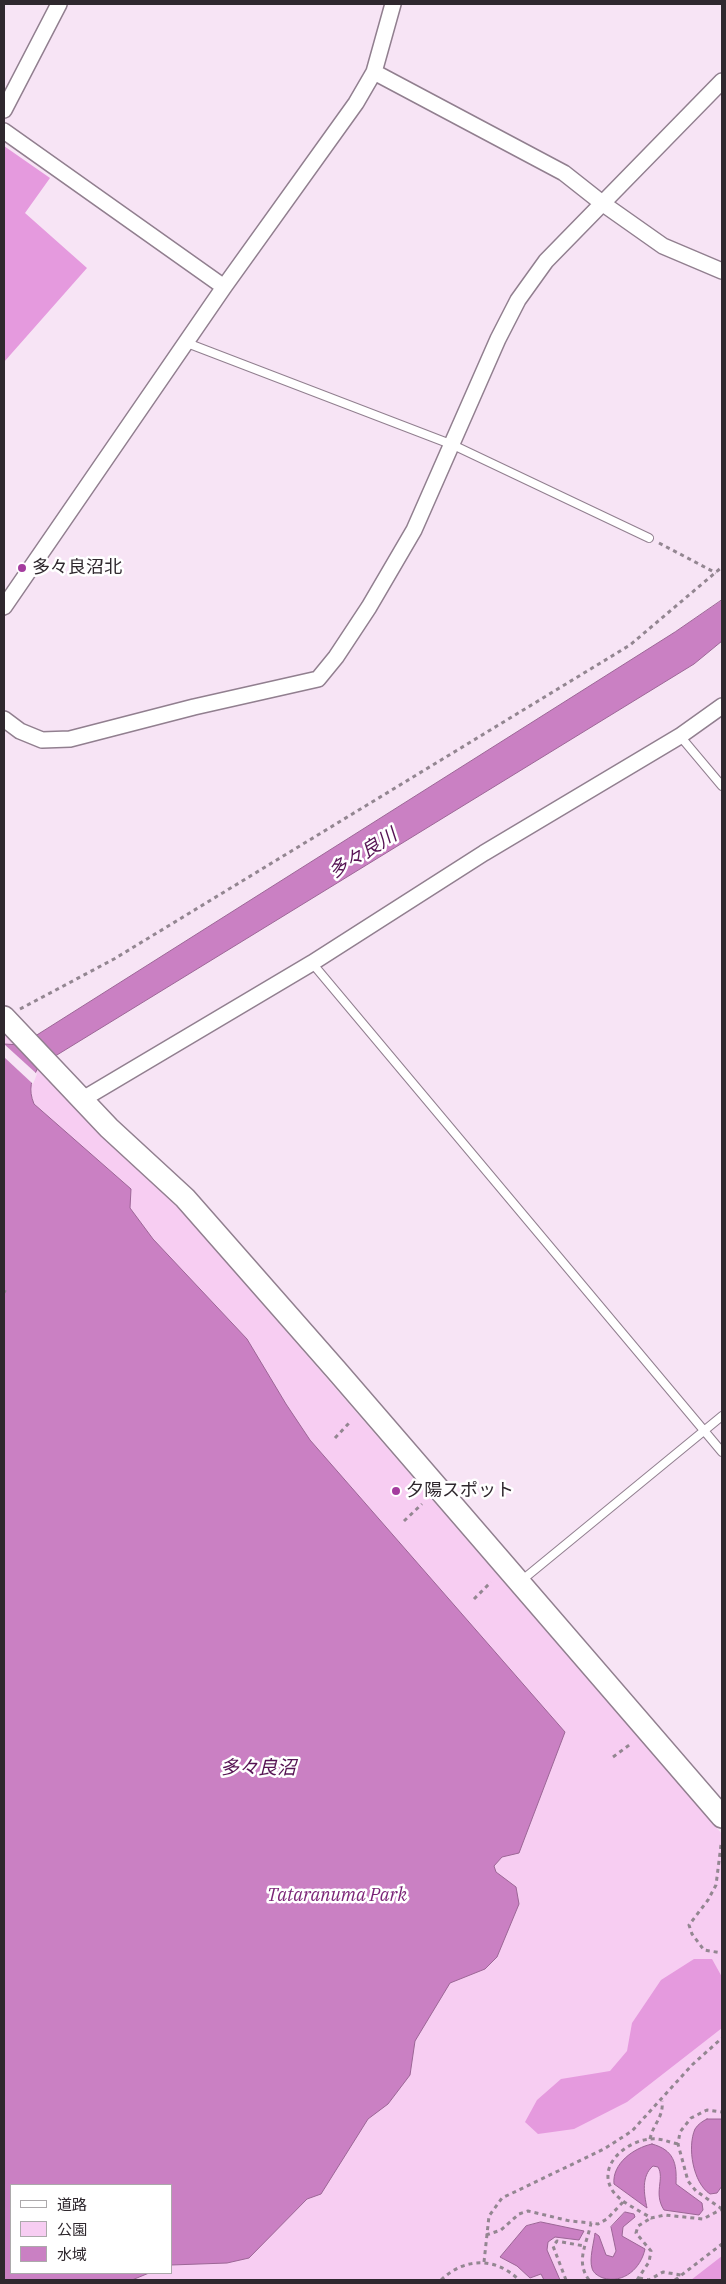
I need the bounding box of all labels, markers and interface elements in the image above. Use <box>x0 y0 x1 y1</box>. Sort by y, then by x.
place label: 多々良沼北 <box>32 557 122 579</box>
marker: 多々良沼北 <box>16 562 28 574</box>
water label: 多々良川 <box>325 824 401 884</box>
place label: 夕陽スポット <box>406 1480 514 1502</box>
marker: 夕陽スポット <box>390 1485 402 1497</box>
water label: 多々良沼 <box>220 1758 296 1780</box>
park label: Tataranuma Park <box>267 1885 407 1907</box>
legend <box>10 2184 172 2274</box>
text: 道路 <box>57 2195 87 2214</box>
text: 公園 <box>57 2220 87 2239</box>
text: 水域 <box>57 2245 87 2264</box>

